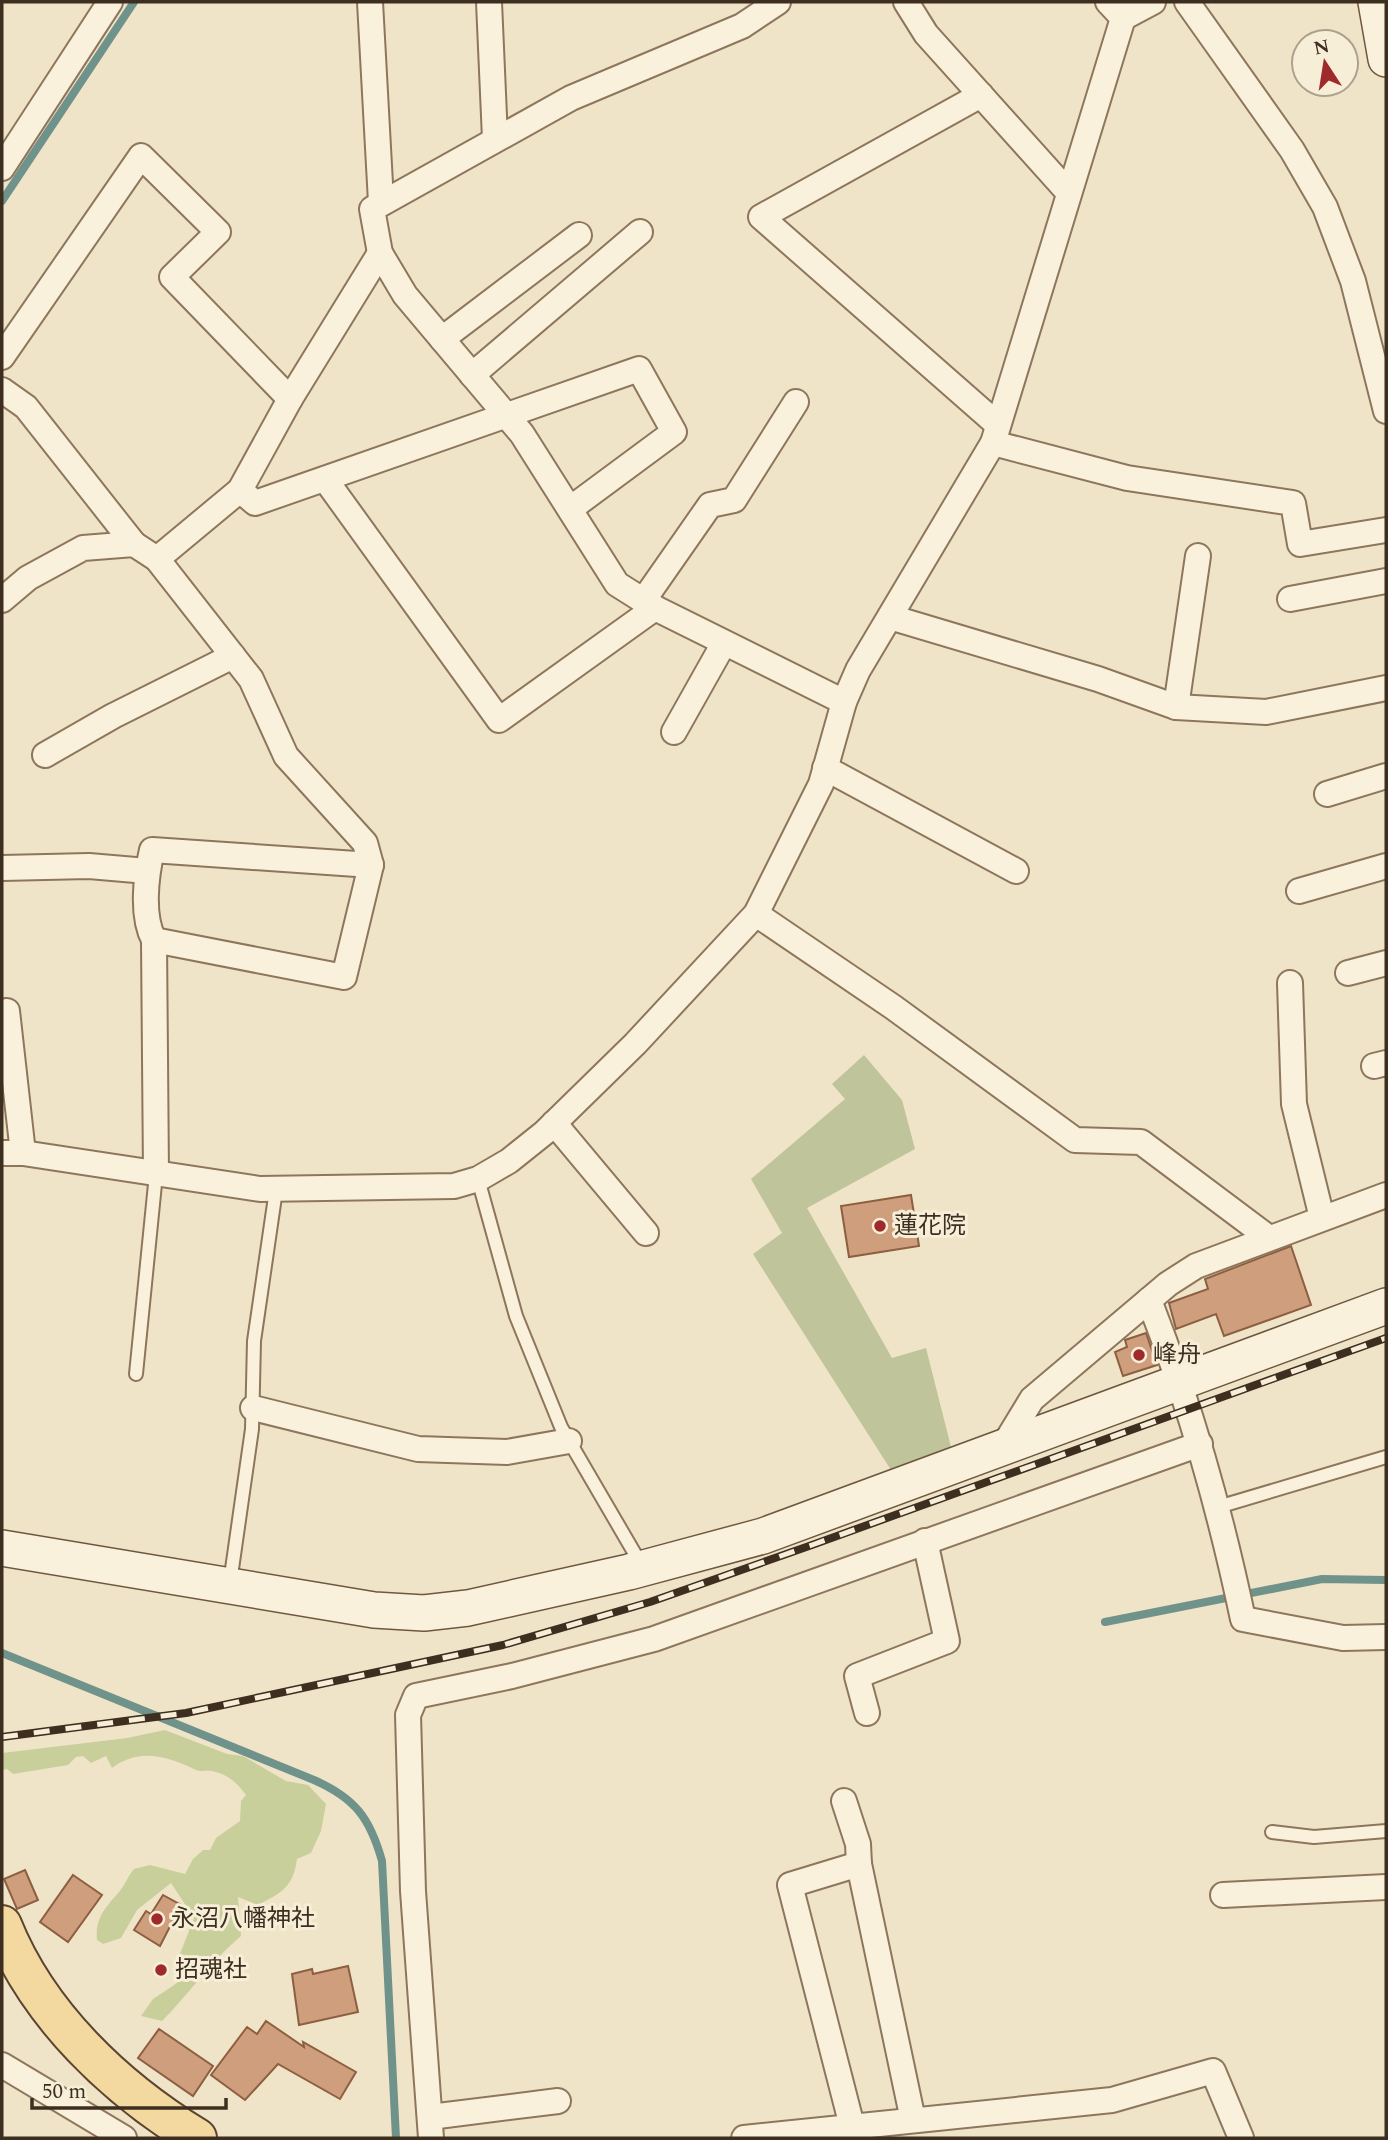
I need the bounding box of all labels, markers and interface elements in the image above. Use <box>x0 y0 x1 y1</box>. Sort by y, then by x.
north arrow <box>1290 28 1360 98</box>
text: N <box>1311 32 1332 64</box>
place label: 蓮花院 <box>894 1208 966 1244</box>
marker: 蓮花院 <box>872 1218 888 1234</box>
place label: 峰舟 <box>1153 1337 1201 1373</box>
marker: 峰舟 <box>1131 1347 1147 1363</box>
place label: 永沼八幡神社 <box>171 1901 315 1937</box>
marker: 永沼八幡神社 <box>149 1911 165 1927</box>
place label: 招魂社 <box>175 1952 247 1988</box>
marker: 招魂社 <box>153 1962 169 1978</box>
scale bar <box>32 2066 226 2110</box>
text: 50 m <box>42 2076 86 2108</box>

